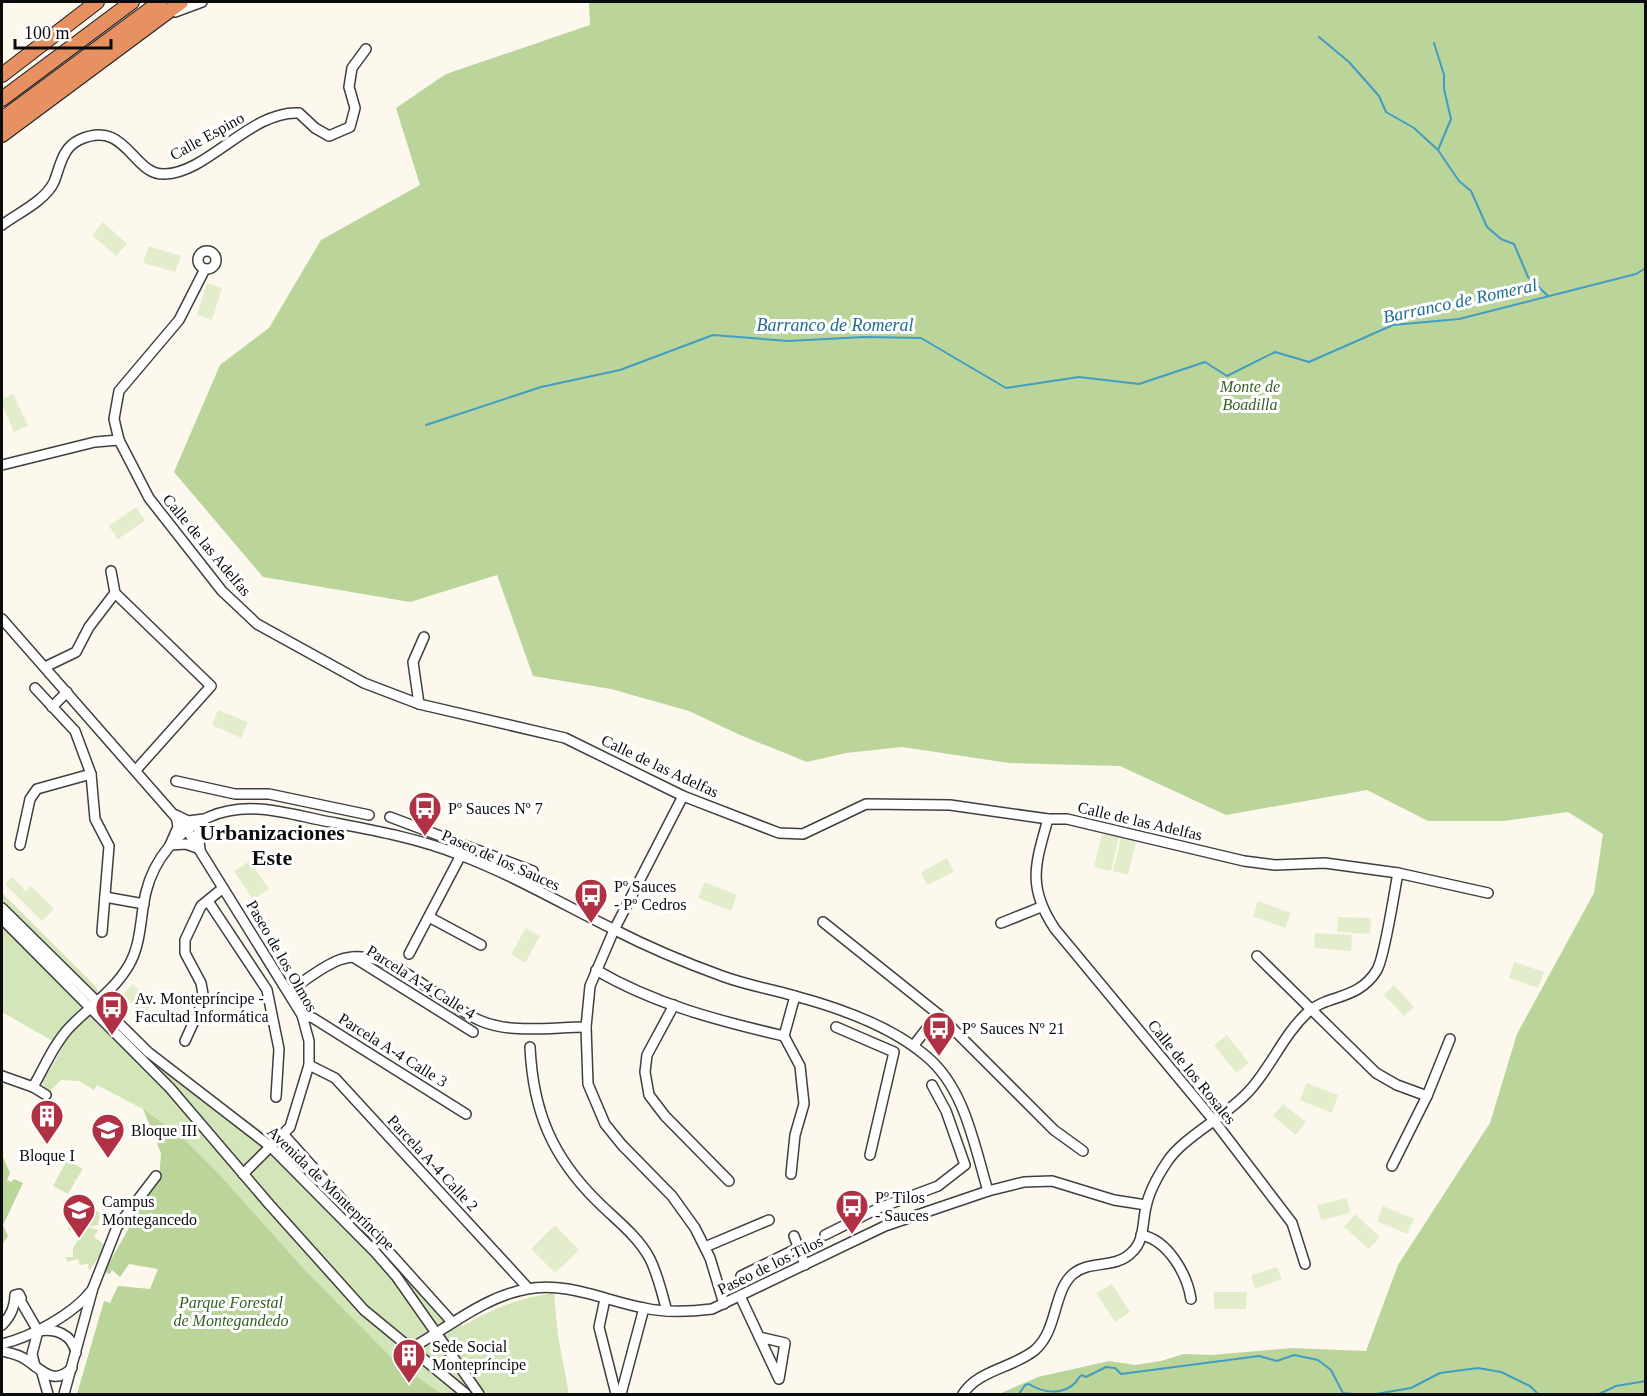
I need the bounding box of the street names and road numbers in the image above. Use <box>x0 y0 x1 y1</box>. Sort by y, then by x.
street label: Calle Espino <box>167 109 248 164</box>
street label: Calle de las Adelfas <box>160 491 254 599</box>
street label: Calle de las Adelfas <box>599 731 721 801</box>
street label: Calle de las Adelfas <box>1076 798 1204 844</box>
street label: Paseo de los Sauces <box>439 826 563 894</box>
street label: Paseo de los Olmos <box>243 897 321 1015</box>
street label: Parcela A-4 Calle 4 <box>364 942 478 1022</box>
street label: Parcela A-4 Calle 3 <box>336 1010 450 1090</box>
street label: Calle de los Rosales <box>1145 1016 1239 1128</box>
street label: Parcela A-4 Calle 2 <box>384 1112 482 1214</box>
street label: Avenida de Montepríncipe <box>263 1123 398 1254</box>
street label: Paseo de los Tilos <box>715 1232 825 1298</box>

